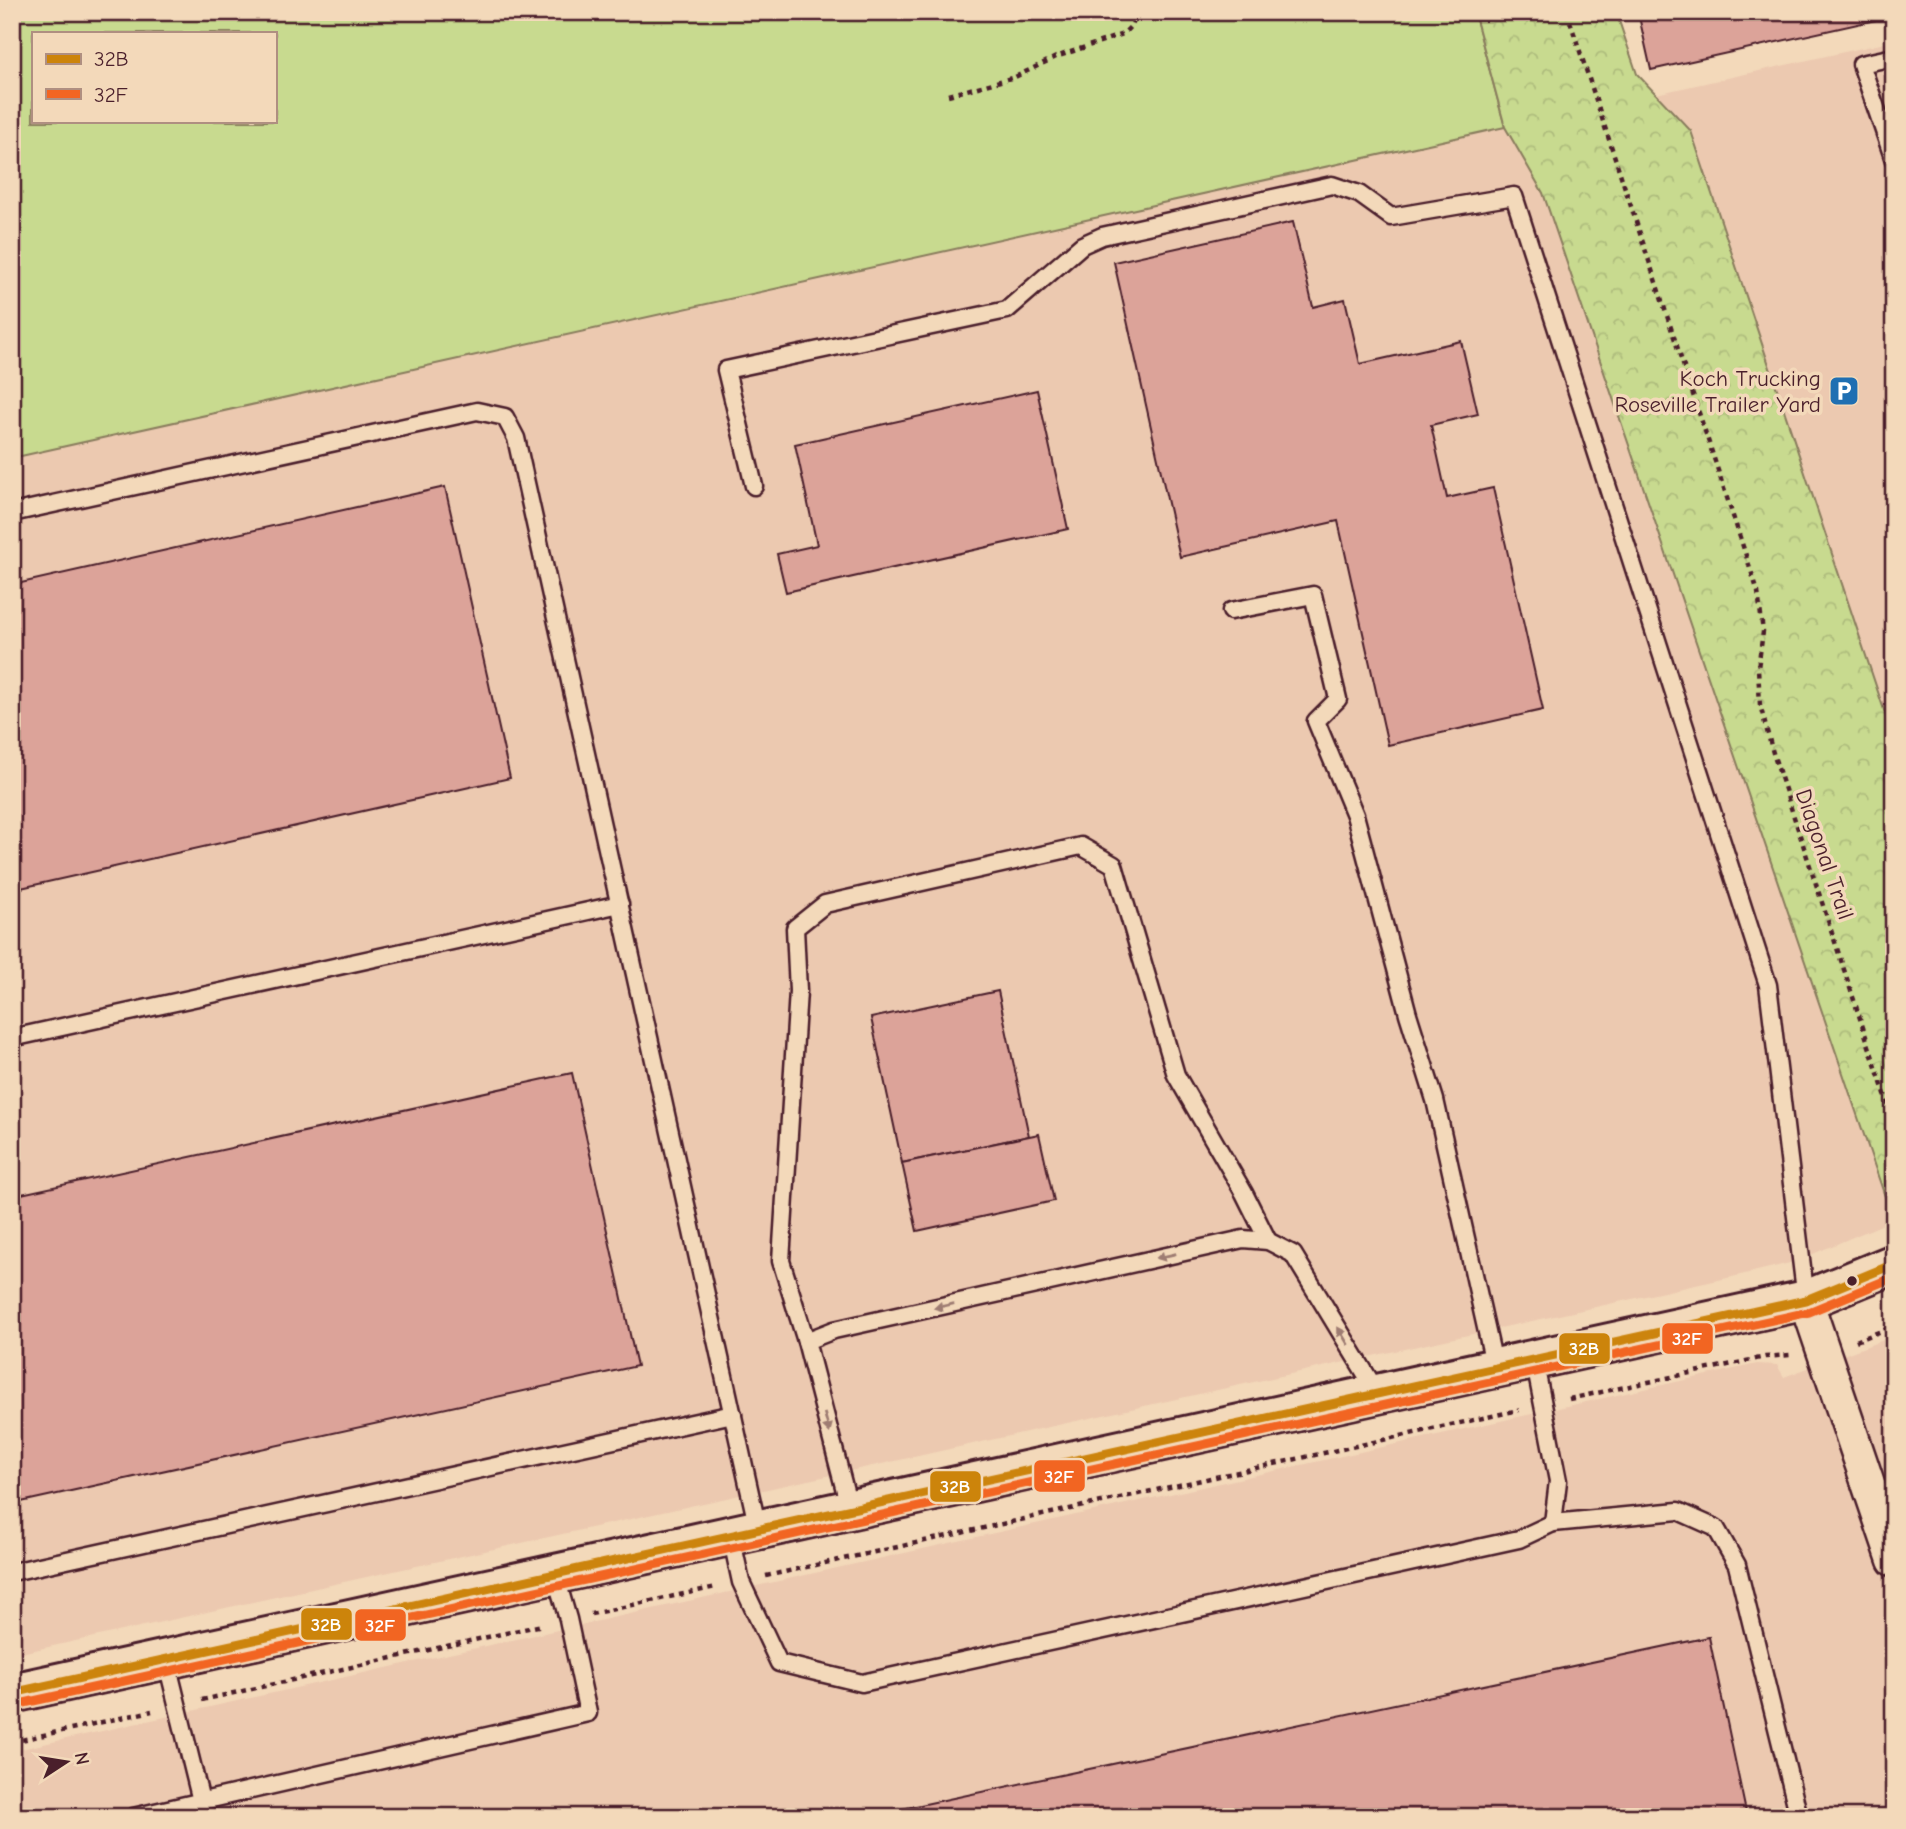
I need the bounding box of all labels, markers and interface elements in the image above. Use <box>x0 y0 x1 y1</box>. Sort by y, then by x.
legend <box>32 32 276 122</box>
text: 32B <box>94 47 129 71</box>
text: 32F <box>94 83 128 107</box>
place label: Koch Trucking Roseville Trailer Yard <box>1614 365 1821 418</box>
parking icon: Koch Trucking Roseville Trailer Yard <box>1827 374 1861 408</box>
street label: Diagonal Trail <box>1790 785 1859 923</box>
one-way arrow <box>1155 1251 1177 1262</box>
unlabelled marker <box>1845 1274 1859 1288</box>
one-way arrow <box>933 1300 955 1311</box>
line badge: 32F <box>1661 1322 1714 1355</box>
one-way arrow <box>1336 1326 1349 1345</box>
text: 32F <box>1672 1328 1702 1350</box>
line badge: 32B <box>1558 1332 1611 1365</box>
text: 32B <box>1569 1338 1599 1360</box>
one-way arrow <box>822 1412 833 1434</box>
line badge: 32F <box>1033 1459 1086 1493</box>
text: 32F <box>1044 1466 1074 1488</box>
line badge: 32B <box>929 1470 982 1503</box>
text: 32B <box>940 1476 970 1498</box>
line badge: 32B <box>300 1607 353 1641</box>
line badge: 32F <box>354 1608 407 1642</box>
text: 32B <box>311 1614 341 1636</box>
text: 32F <box>365 1615 395 1637</box>
north arrow <box>32 1728 102 1798</box>
text: N <box>70 1750 94 1767</box>

